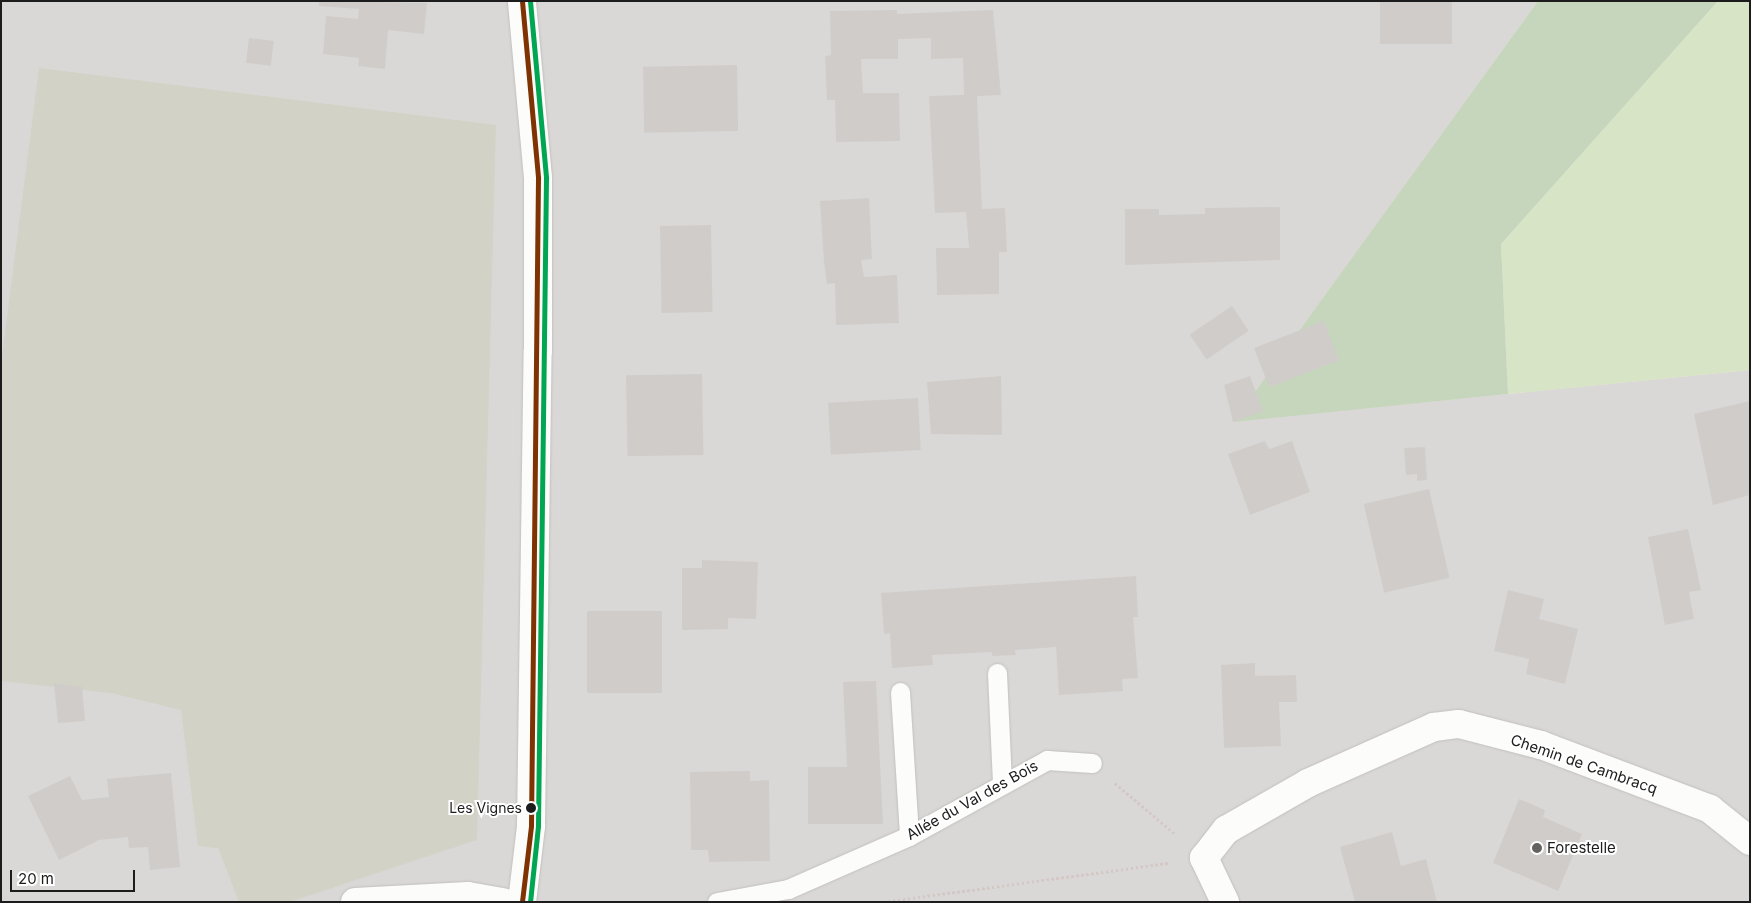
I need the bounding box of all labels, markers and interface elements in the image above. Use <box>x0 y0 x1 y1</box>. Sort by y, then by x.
street label: Chemin de Cambracq <box>1508 730 1660 798</box>
street label: Allée du Val des Bois <box>903 756 1041 844</box>
place label: Les Vignes <box>449 800 522 816</box>
marker: Les Vignes <box>526 803 536 813</box>
place label: Forestelle <box>1547 839 1616 857</box>
marker: Forestelle <box>1531 842 1543 854</box>
scale bar <box>12 860 138 892</box>
text: 20 m <box>18 869 54 888</box>

